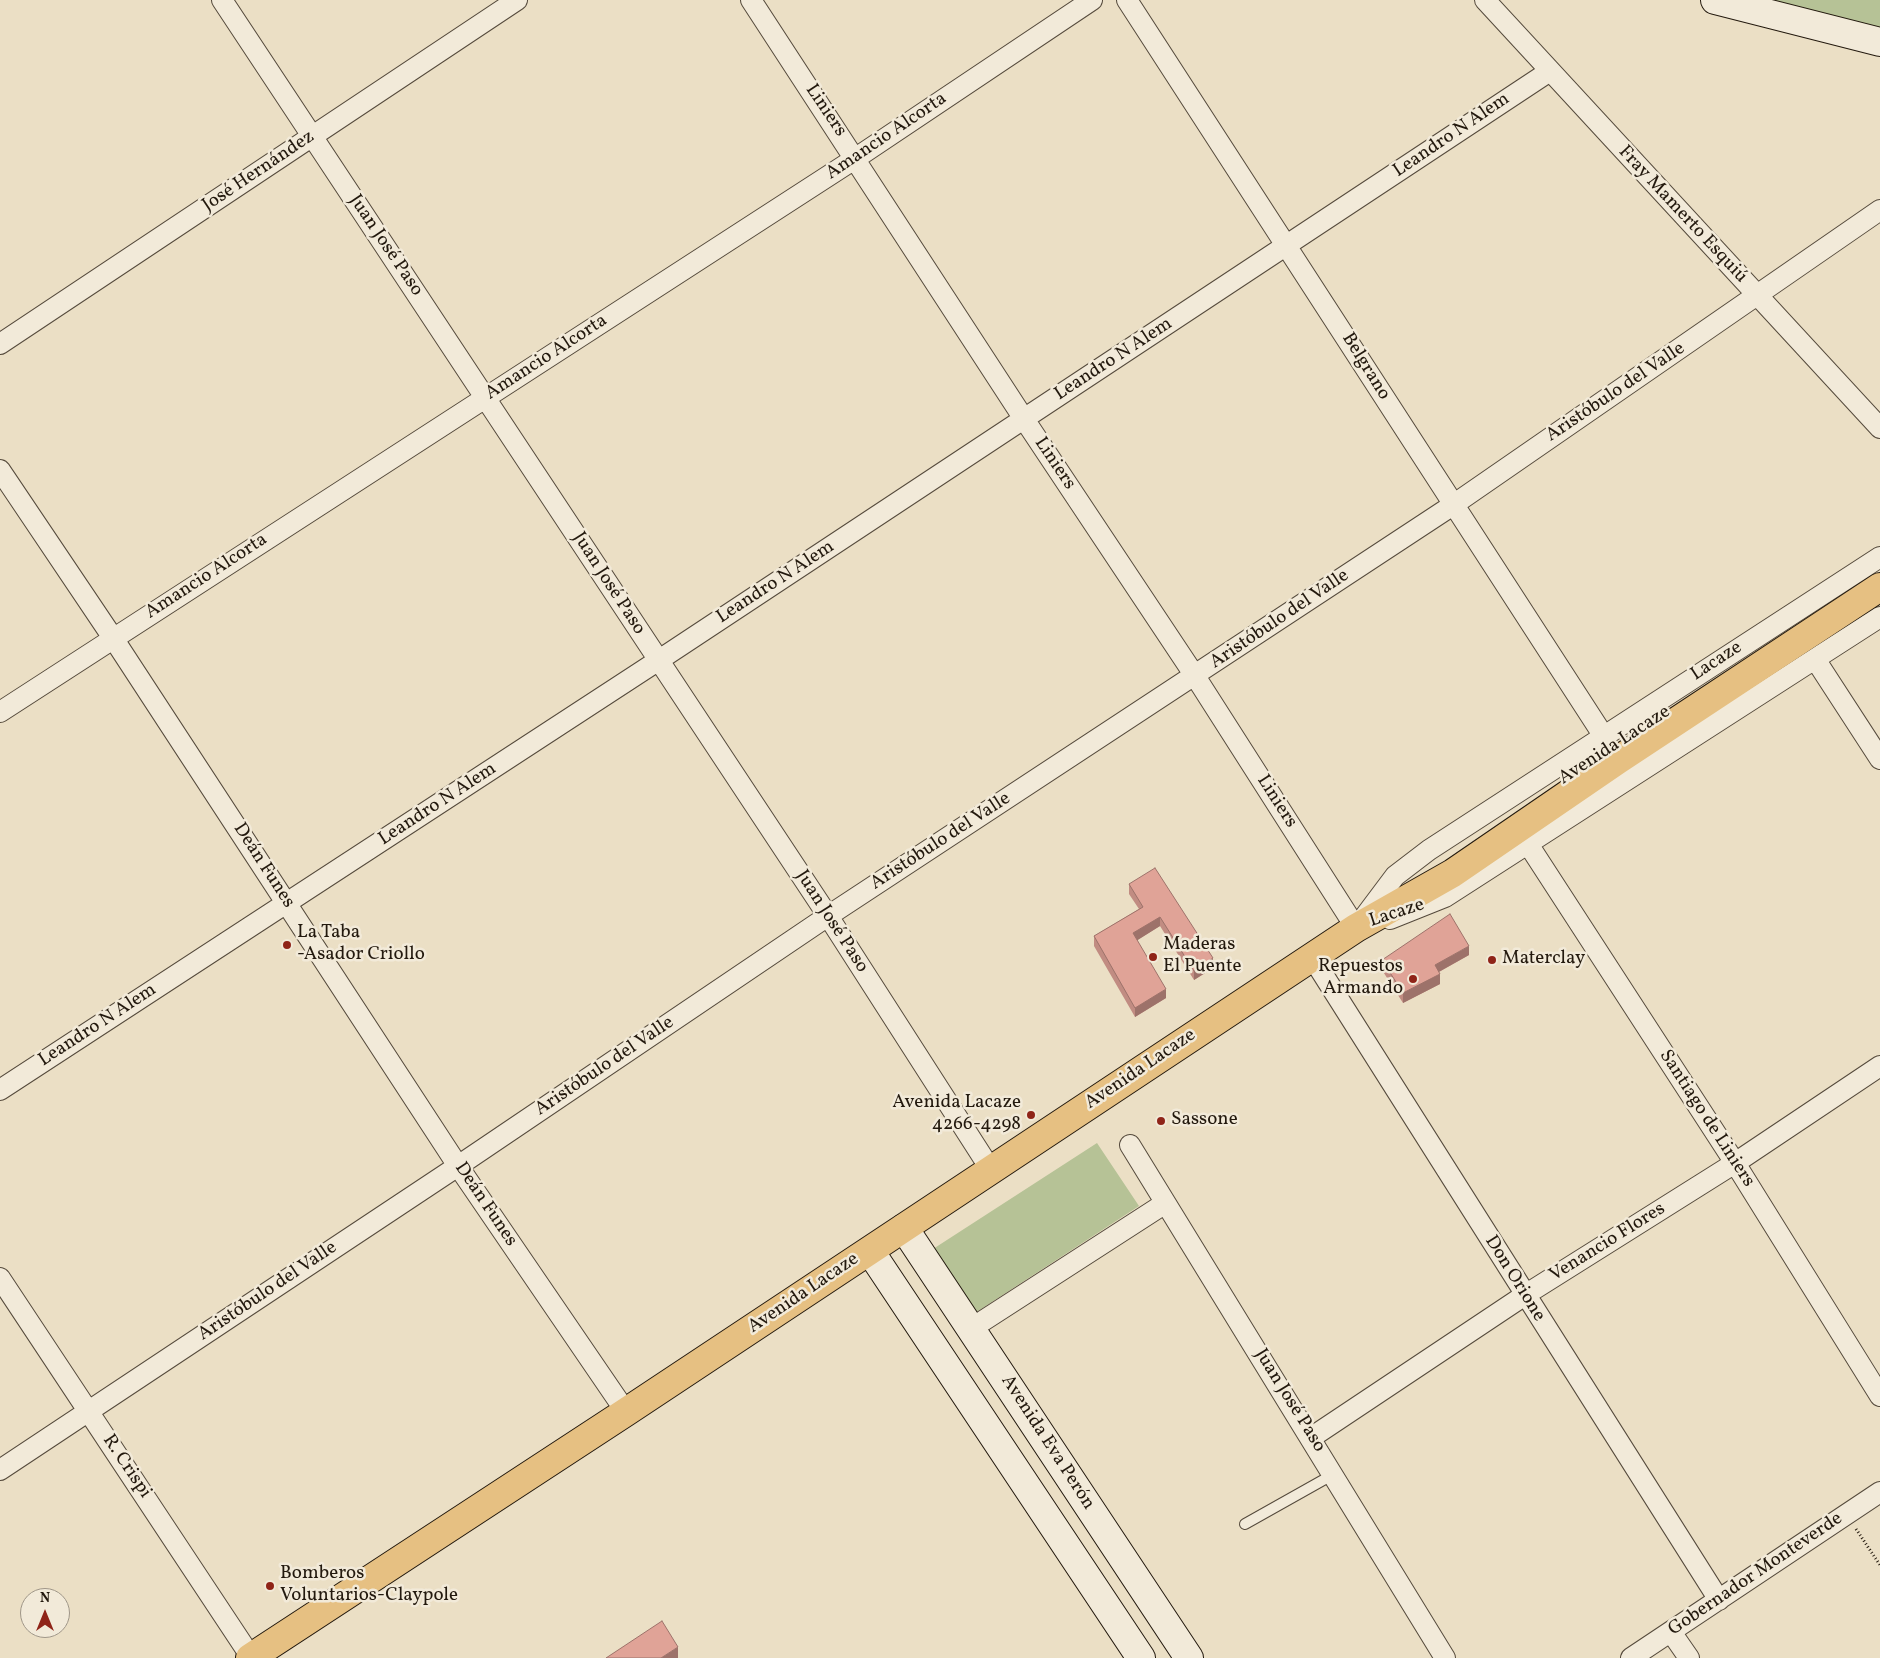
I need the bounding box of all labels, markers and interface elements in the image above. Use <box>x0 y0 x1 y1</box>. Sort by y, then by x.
street label: Liniers <box>799 80 851 142</box>
street label: Amancio Alcorta <box>822 88 952 186</box>
street label: Leandro N Alem <box>1389 89 1515 183</box>
street label: José Hernández <box>199 126 319 218</box>
street label: Fray Mamerto Esquiú <box>1612 142 1752 288</box>
street label: Juan José Paso <box>343 191 427 301</box>
street label: Amancio Alcorta <box>482 310 612 406</box>
street label: Leandro N Alem <box>1051 313 1177 407</box>
street label: Belgrano <box>1335 329 1395 405</box>
street label: Aristóbulo del Valle <box>1542 338 1690 448</box>
street label: Liniers <box>1028 433 1080 495</box>
street label: Juan José Paso <box>566 528 650 640</box>
street label: Amancio Alcorta <box>142 529 272 625</box>
street label: Leandro N Alem <box>713 536 839 630</box>
street label: Aristóbulo del Valle <box>1206 565 1354 675</box>
street label: Lacaze <box>1687 637 1747 687</box>
street label: Avenida Lacaze <box>1555 701 1675 791</box>
street label: Leandro N Alem <box>375 758 501 852</box>
street label: Liniers <box>1251 771 1301 833</box>
street label: Aristóbulo del Valle <box>867 788 1015 896</box>
street label: Deán Funes <box>227 819 299 913</box>
street label: Juan José Paso <box>789 866 873 978</box>
street label: Lacaze <box>1367 894 1427 934</box>
place label: La Taba -Asador Criollo <box>297 923 425 967</box>
place label: Maderas El Puente <box>1163 935 1241 979</box>
marker: La Taba -Asador Criollo <box>281 939 293 951</box>
place label: Materclay <box>1502 949 1585 971</box>
marker: Maderas El Puente <box>1147 951 1159 963</box>
marker: Materclay <box>1486 954 1498 966</box>
place label: Repuestos Armando <box>1318 957 1403 1001</box>
marker: Repuestos Armando <box>1407 973 1419 985</box>
street label: Leandro N Alem <box>35 979 161 1073</box>
street label: Aristóbulo del Valle <box>531 1012 679 1122</box>
street label: Avenida Lacaze <box>1081 1025 1201 1115</box>
street label: Santiago de Liniers <box>1653 1046 1759 1192</box>
place label: Avenida Lacaze 4266-4298 <box>892 1093 1021 1137</box>
marker: Avenida Lacaze 4266-4298 <box>1025 1109 1037 1121</box>
place label: Sassone <box>1171 1110 1238 1132</box>
marker: Sassone <box>1155 1115 1167 1127</box>
street label: Deán Funes <box>448 1159 522 1251</box>
street label: Venancio Flores <box>1546 1198 1670 1288</box>
street label: Don Orione <box>1479 1232 1549 1326</box>
street label: Aristóbulo del Valle <box>194 1237 342 1347</box>
street label: Avenida Lacaze <box>744 1249 864 1339</box>
street label: Juan José Paso <box>1248 1345 1330 1457</box>
street label: Avenida Eva Perón <box>995 1371 1099 1515</box>
street label: R. Crispi <box>96 1431 156 1503</box>
street label: Gobernador Monteverde <box>1665 1508 1847 1642</box>
place label: Bomberos Voluntarios-Claypole <box>280 1564 458 1608</box>
marker: Bomberos Voluntarios-Claypole <box>264 1580 276 1592</box>
north arrow <box>20 1588 70 1638</box>
text: N <box>40 1589 50 1608</box>

